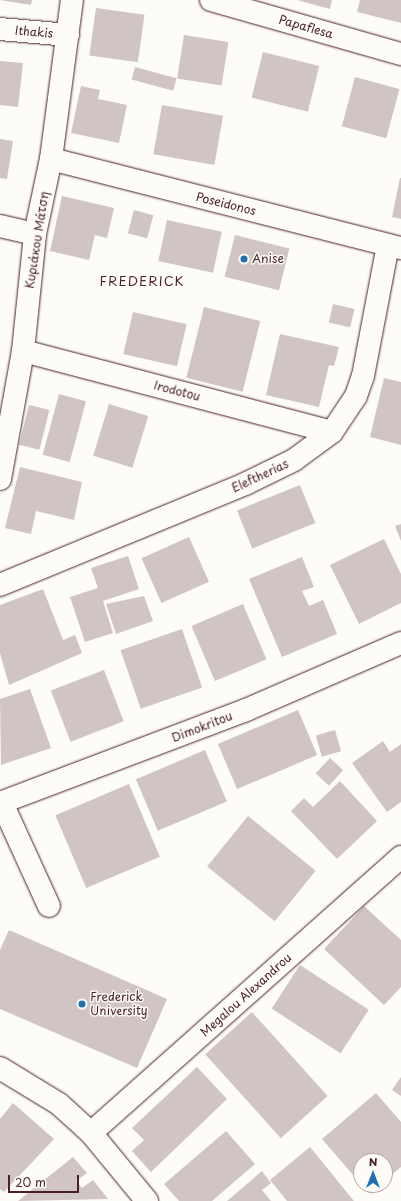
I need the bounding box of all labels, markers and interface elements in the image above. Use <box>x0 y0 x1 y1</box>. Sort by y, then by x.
street label: Papaflesa <box>277 12 335 42</box>
street label: Ithakis <box>14 23 54 41</box>
street label: Κυριάκου Μάτση <box>22 190 52 290</box>
street label: Poseidonos <box>194 190 258 218</box>
place label: Anise <box>252 252 284 266</box>
marker: Anise <box>239 254 249 264</box>
district label: FREDERICK <box>100 273 184 289</box>
street label: Irodotou <box>152 378 202 404</box>
street label: Eleftherias <box>229 457 291 495</box>
street label: Dimokritou <box>170 709 234 745</box>
street label: Megalou Alexandrou <box>197 950 295 1040</box>
place label: Frederick University <box>90 990 148 1018</box>
marker: Frederick University <box>77 999 87 1009</box>
north arrow <box>353 1153 393 1193</box>
text: N <box>369 1153 377 1170</box>
scale bar <box>10 1167 81 1193</box>
text: 20 m <box>15 1173 46 1191</box>

